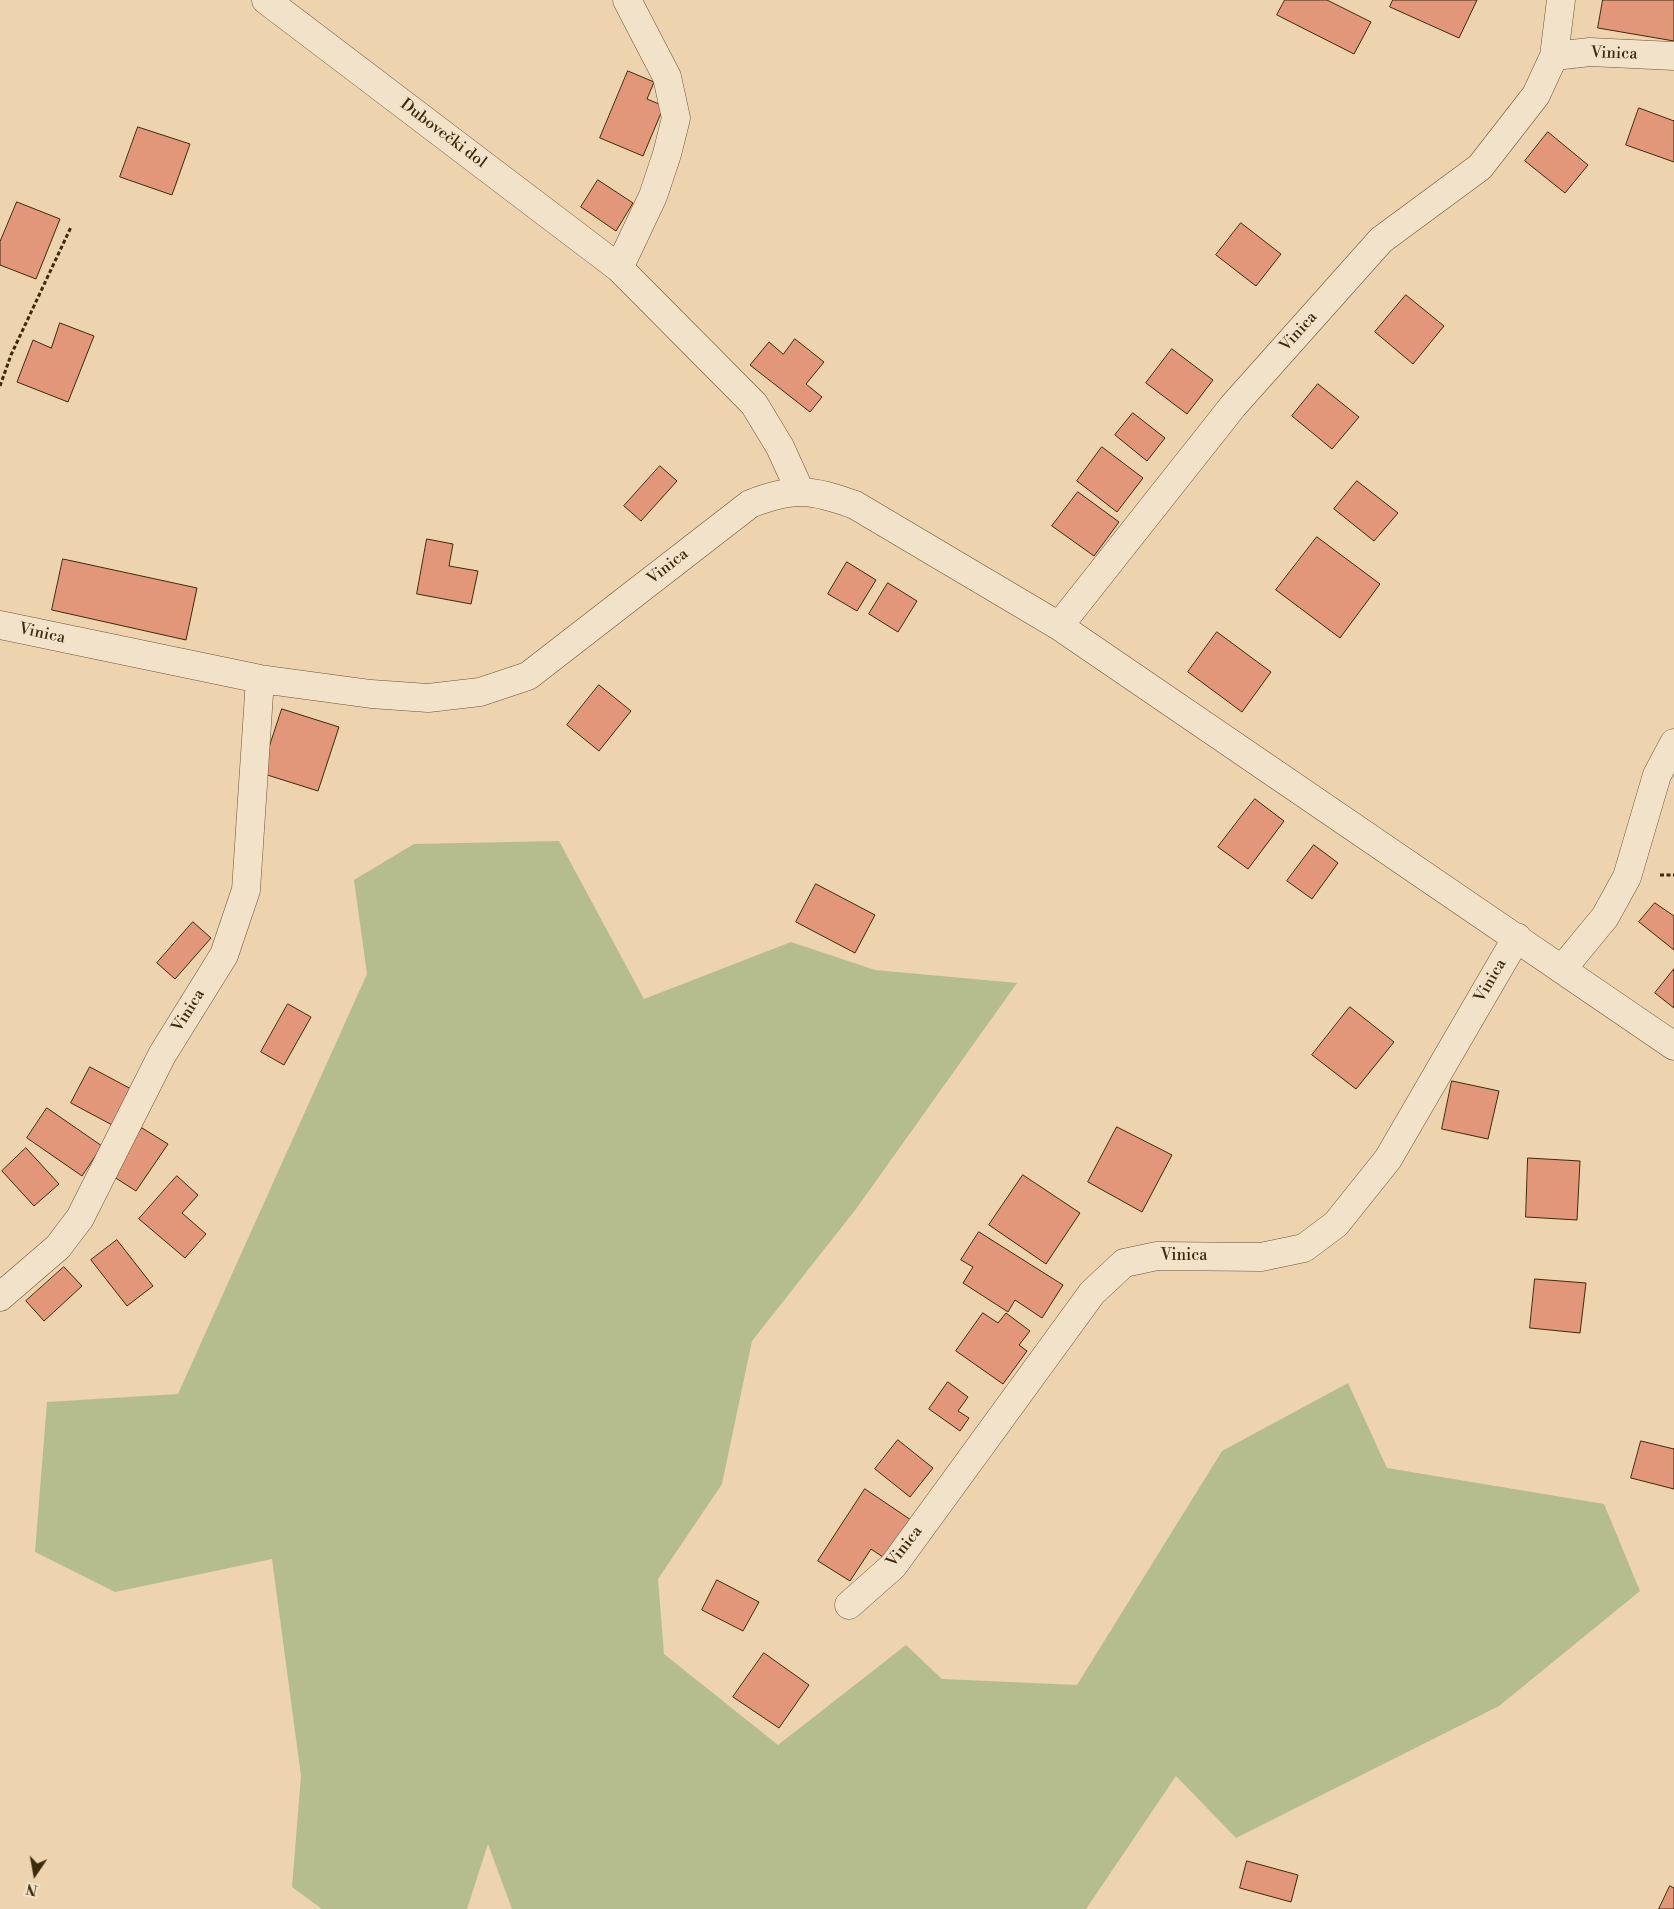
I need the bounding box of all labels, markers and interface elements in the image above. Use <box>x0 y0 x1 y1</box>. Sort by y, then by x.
street label: Vinica <box>1590 44 1638 64</box>
street label: Dubovečki dol <box>396 95 490 173</box>
street label: Vinica <box>1276 308 1322 356</box>
street label: Vinica <box>644 545 692 589</box>
street label: Vinica <box>17 620 67 648</box>
street label: Vinica <box>1471 956 1511 1006</box>
street label: Vinica <box>168 986 210 1036</box>
street label: Vinica <box>1161 1246 1207 1266</box>
street label: Vinica <box>883 1523 927 1571</box>
north arrow <box>10 1849 60 1899</box>
text: N <box>25 1879 39 1899</box>

